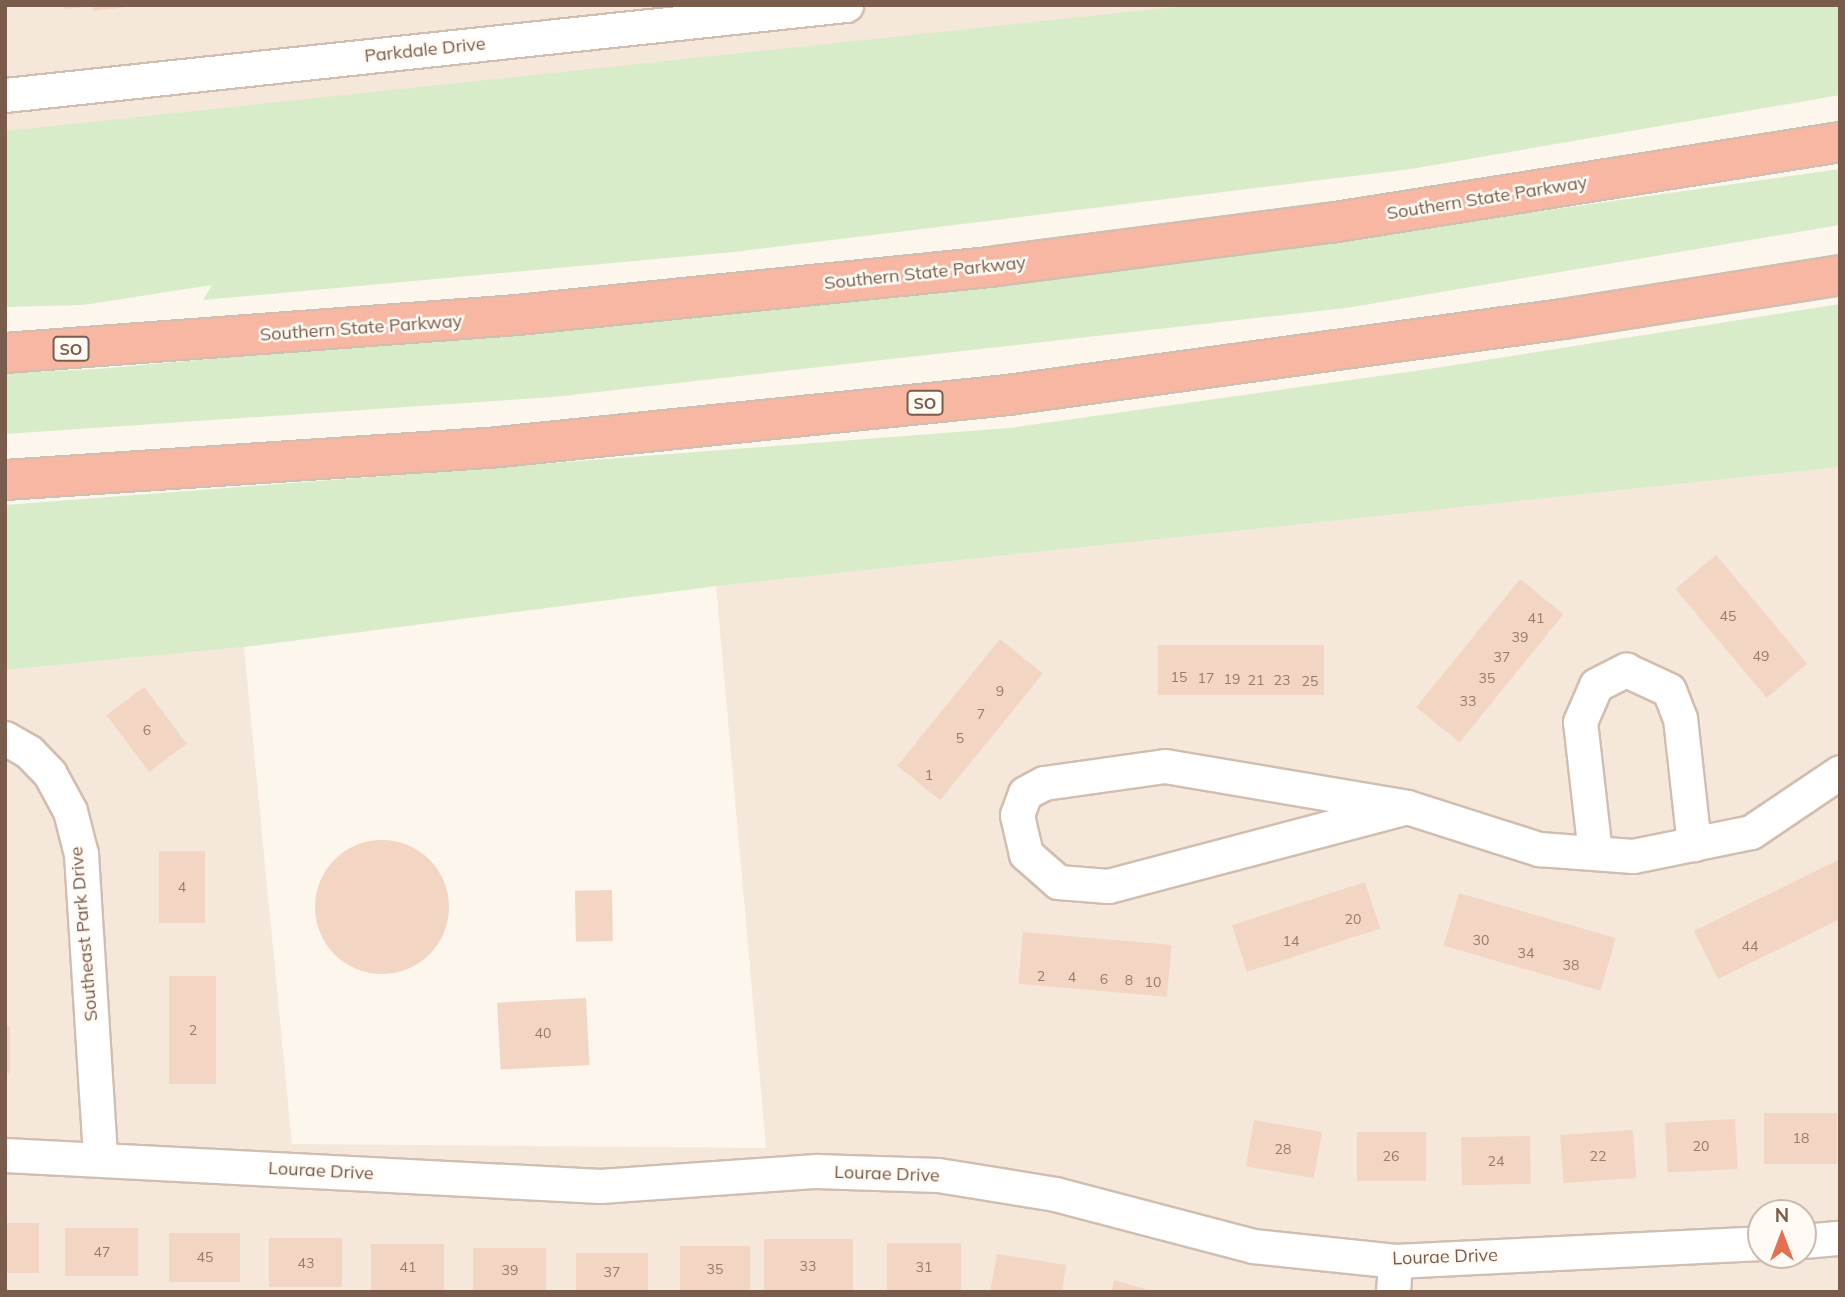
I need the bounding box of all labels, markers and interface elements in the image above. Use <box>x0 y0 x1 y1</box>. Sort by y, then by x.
street label: Parkdale Drive <box>363 33 487 67</box>
street label: Southern State Parkway <box>1385 171 1589 225</box>
street label: Southern State Parkway <box>823 252 1027 294</box>
street label: Southern State Parkway <box>259 310 463 346</box>
road number: SO <box>52 336 90 362</box>
road number: SO <box>906 390 944 416</box>
house number: 45 <box>1720 608 1736 624</box>
house number: 41 <box>1528 610 1544 626</box>
house number: 39 <box>1512 629 1528 645</box>
house number: 49 <box>1753 648 1769 664</box>
house number: 37 <box>1494 649 1510 665</box>
house number: 15 <box>1171 669 1187 685</box>
house number: 17 <box>1198 670 1214 686</box>
house number: 35 <box>1479 670 1495 686</box>
house number: 19 <box>1224 671 1240 687</box>
house number: 21 <box>1248 672 1264 688</box>
house number: 23 <box>1274 672 1290 688</box>
house number: 25 <box>1302 673 1318 689</box>
house number: 9 <box>996 683 1004 699</box>
house number: 33 <box>1460 693 1476 709</box>
house number: 7 <box>977 706 985 722</box>
house number: 6 <box>143 722 151 738</box>
house number: 5 <box>956 730 964 746</box>
house number: 1 <box>925 767 933 783</box>
street label: Southeast Park Drive <box>66 846 102 1022</box>
house number: 4 <box>178 879 186 895</box>
house number: 20 <box>1345 911 1361 927</box>
house number: 30 <box>1473 932 1489 948</box>
house number: 14 <box>1283 933 1299 949</box>
house number: 44 <box>1742 938 1758 954</box>
house number: 34 <box>1518 945 1534 961</box>
house number: 38 <box>1563 957 1579 973</box>
house number: 2 <box>1037 968 1045 984</box>
house number: 4 <box>1068 969 1076 985</box>
house number: 6 <box>1100 971 1108 987</box>
house number: 8 <box>1125 972 1133 988</box>
house number: 10 <box>1145 974 1161 990</box>
house number: 2 <box>189 1022 197 1038</box>
house number: 40 <box>535 1025 551 1041</box>
house number: 18 <box>1793 1130 1809 1146</box>
house number: 20 <box>1693 1138 1709 1154</box>
house number: 28 <box>1275 1141 1291 1157</box>
house number: 26 <box>1383 1148 1399 1164</box>
house number: 22 <box>1590 1148 1606 1164</box>
house number: 24 <box>1488 1153 1504 1169</box>
street label: Lourae Drive <box>268 1157 374 1185</box>
street label: Lourae Drive <box>834 1161 940 1187</box>
north arrow <box>1747 1199 1817 1269</box>
text: N <box>1775 1203 1789 1227</box>
house number: 47 <box>94 1244 110 1260</box>
street label: Lourae Drive <box>1392 1244 1498 1270</box>
house number: 45 <box>197 1249 213 1265</box>
house number: 43 <box>298 1255 314 1271</box>
house number: 33 <box>800 1258 816 1274</box>
house number: 41 <box>400 1259 416 1275</box>
house number: 31 <box>916 1259 932 1275</box>
house number: 35 <box>707 1261 723 1277</box>
house number: 39 <box>502 1262 518 1278</box>
house number: 37 <box>604 1264 620 1280</box>

